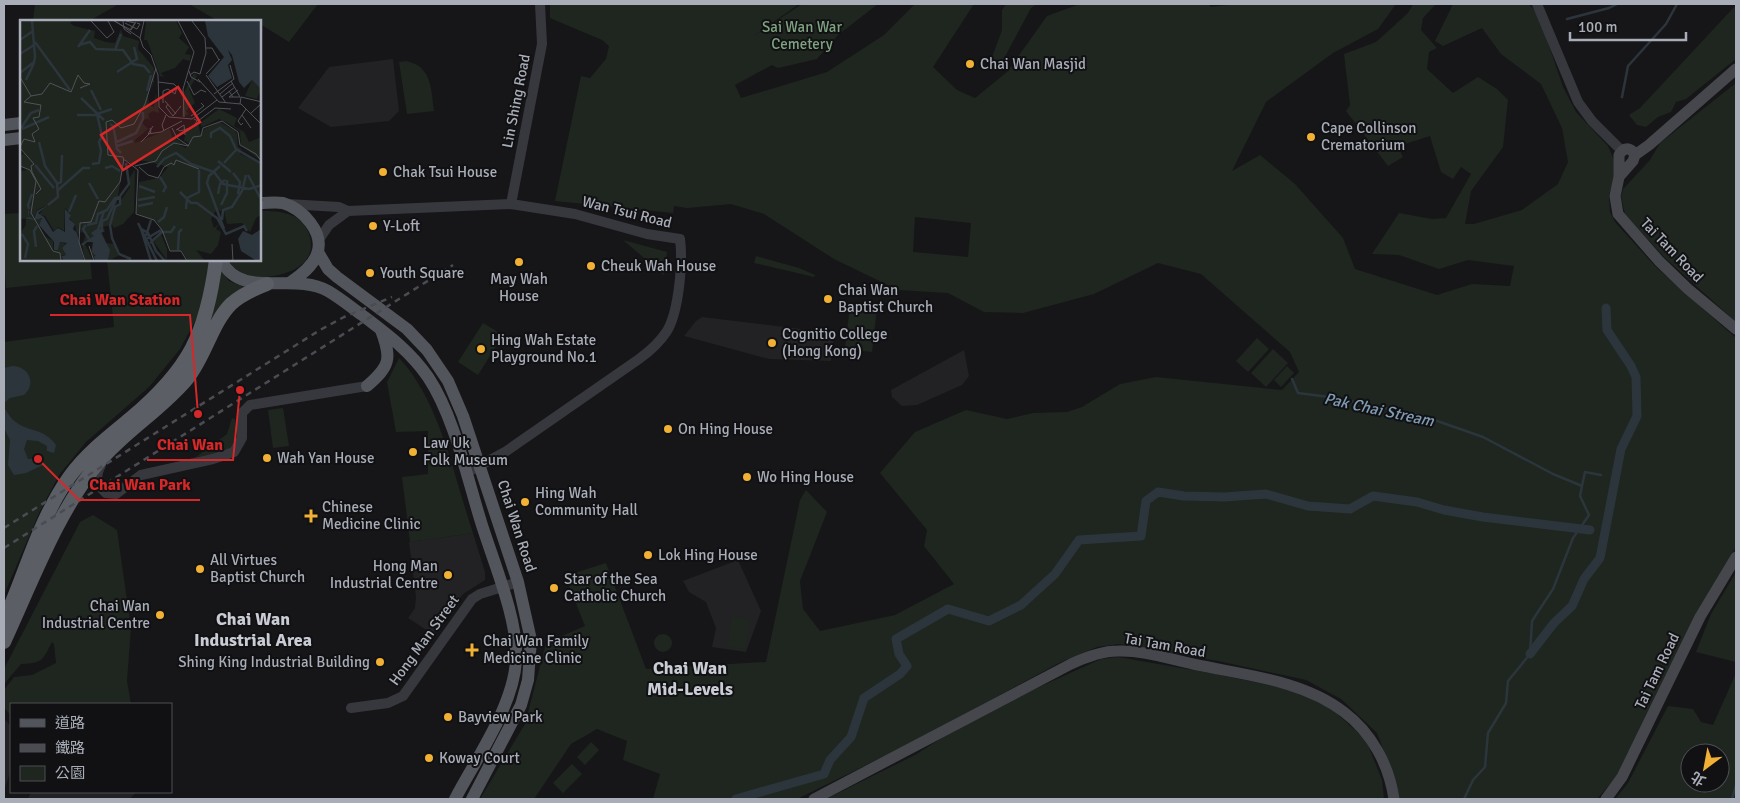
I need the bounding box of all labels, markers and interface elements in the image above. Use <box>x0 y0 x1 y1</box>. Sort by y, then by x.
scale bar <box>1570 10 1686 42</box>
park label: Sai Wan War Cemetery <box>762 18 842 53</box>
text: 100 m <box>1578 18 1618 36</box>
inset map <box>20 20 261 261</box>
street label: Lin Shing Road <box>498 53 534 149</box>
place label: Chai Wan Masjid <box>980 55 1086 73</box>
marker: Chai Wan Masjid <box>964 58 976 70</box>
place label: Cape Collinson Crematorium <box>1321 119 1416 154</box>
marker: Cape Collinson Crematorium <box>1305 131 1317 143</box>
place label: Chak Tsui House <box>393 163 497 181</box>
marker: Chak Tsui House <box>377 166 389 178</box>
street label: Wan Tsui Road <box>580 192 674 232</box>
street label: Tai Tam Road <box>1637 214 1707 286</box>
place label: Y-Loft <box>383 217 420 235</box>
marker: Y-Loft <box>367 220 379 232</box>
marker: May Wah House <box>513 256 525 268</box>
place label: Cheuk Wah House <box>601 257 716 275</box>
marker: Cheuk Wah House <box>585 260 597 272</box>
place label: Youth Square <box>380 264 464 282</box>
marker: Youth Square <box>364 267 376 279</box>
place label: May Wah House <box>490 270 548 305</box>
place label: Chai Wan Baptist Church <box>838 281 933 316</box>
callout: Chai Wan Station <box>50 284 190 315</box>
text: Chai Wan Station <box>60 290 180 310</box>
marker: Chai Wan Baptist Church <box>822 293 834 305</box>
place label: Cognitio College (Hong Kong) <box>782 325 888 360</box>
place label: Hing Wah Estate Playground No.1 <box>491 331 597 366</box>
marker: Cognitio College (Hong Kong) <box>766 337 778 349</box>
marker: Hing Wah Estate Playground No.1 <box>475 343 487 355</box>
water label: Pak Chai Stream <box>1322 389 1437 432</box>
place label: On Hing House <box>678 420 773 438</box>
marker: On Hing House <box>662 423 674 435</box>
callout: Chai Wan <box>147 429 233 460</box>
place label: Law Uk Folk Museum <box>423 434 508 469</box>
text: Chai Wan <box>157 435 223 455</box>
marker: Law Uk Folk Museum <box>407 446 419 458</box>
place label: Wah Yan House <box>277 449 374 467</box>
marker: Wah Yan House <box>261 452 273 464</box>
place label: Wo Hing House <box>757 468 854 486</box>
callout: Chai Wan Park <box>79 469 200 500</box>
marker: Wo Hing House <box>741 471 753 483</box>
text: Chai Wan Park <box>89 475 191 495</box>
street label: Chai Wan Road <box>494 478 540 574</box>
place label: Hing Wah Community Hall <box>535 484 638 519</box>
marker: Hing Wah Community Hall <box>519 496 531 508</box>
place label: Chinese Medicine Clinic <box>322 498 421 533</box>
marker: Chinese Medicine Clinic <box>304 509 318 523</box>
place label: Lok Hing House <box>658 546 758 564</box>
marker: Lok Hing House <box>642 549 654 561</box>
place label: All Virtues Baptist Church <box>210 551 305 586</box>
place label: Hong Man Industrial Centre <box>330 557 438 592</box>
marker: All Virtues Baptist Church <box>194 563 206 575</box>
marker: Hong Man Industrial Centre <box>442 569 454 581</box>
place label: Star of the Sea Catholic Church <box>564 570 666 605</box>
marker: Star of the Sea Catholic Church <box>548 582 560 594</box>
street label: Hong Man Street <box>385 591 463 689</box>
place label: Chai Wan Industrial Centre <box>42 597 150 632</box>
district label: Chai Wan Industrial Area <box>194 608 312 651</box>
marker: Chai Wan Industrial Centre <box>154 609 166 621</box>
street label: Tai Tam Road <box>1123 629 1207 661</box>
street label: Tai Tam Road <box>1631 630 1683 712</box>
place label: Chai Wan Family Medicine Clinic <box>483 632 589 667</box>
marker: Chai Wan Family Medicine Clinic <box>465 643 479 657</box>
place label: Shing King Industrial Building <box>178 653 370 671</box>
marker: Shing King Industrial Building <box>374 656 386 668</box>
district label: Chai Wan Mid-Levels <box>647 657 733 700</box>
legend <box>10 703 172 793</box>
place label: Bayview Park <box>458 708 543 726</box>
marker: Bayview Park <box>442 711 454 723</box>
text: 道路 <box>55 714 85 732</box>
text: 鐵路 <box>55 739 85 757</box>
north arrow <box>1680 743 1730 793</box>
place label: Koway Court <box>439 749 520 767</box>
marker: Koway Court <box>423 752 435 764</box>
text: 公園 <box>55 764 85 782</box>
text: 北 <box>1688 768 1709 790</box>

